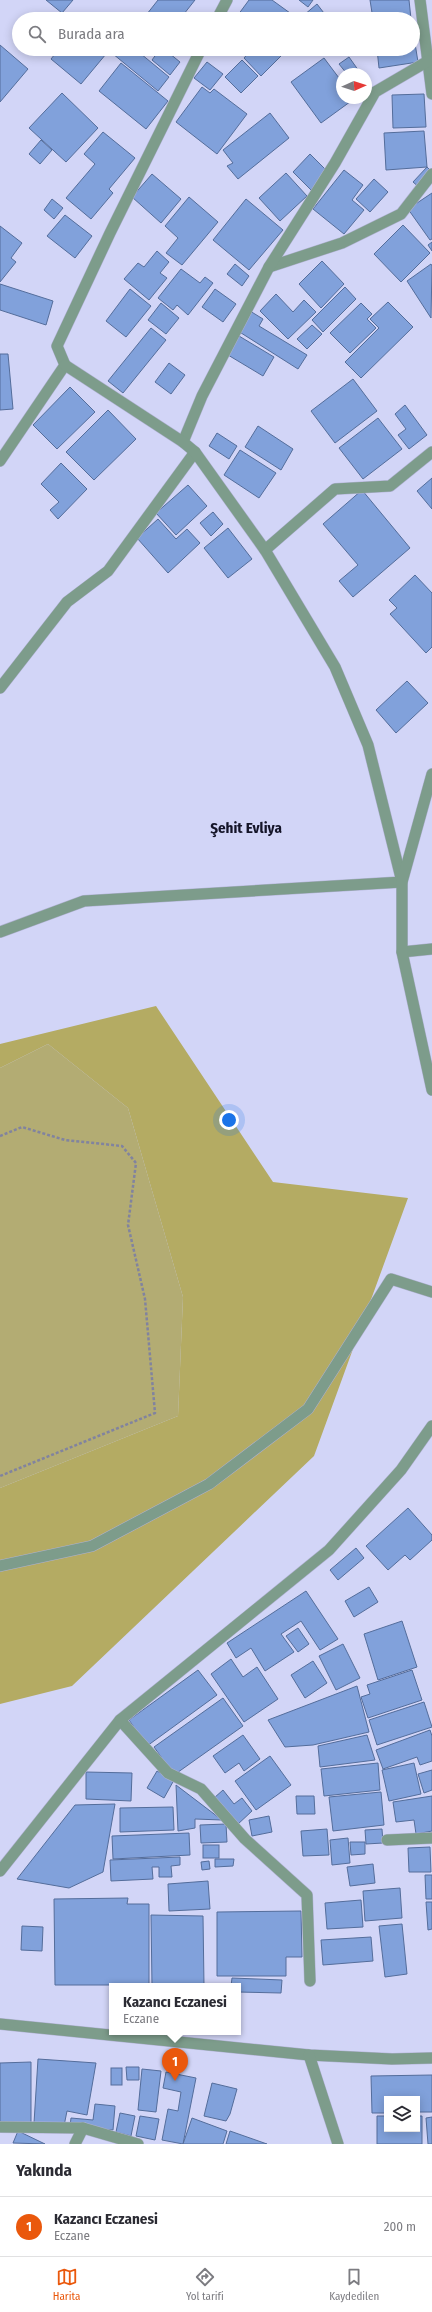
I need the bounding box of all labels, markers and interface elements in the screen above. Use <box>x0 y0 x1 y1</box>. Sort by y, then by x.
search box <box>12 12 420 56</box>
icon: search <box>26 23 48 45</box>
text: Burada ara <box>58 25 125 43</box>
north arrow <box>336 68 372 104</box>
district label: Şehit Evliya <box>210 819 282 838</box>
your location <box>219 1110 239 1130</box>
popup <box>109 1983 241 2035</box>
text: Kazancı Eczanesi <box>123 1993 227 2011</box>
text: Eczane <box>123 2011 159 2026</box>
pin: 1 <box>162 2048 188 2081</box>
map controls <box>384 2096 420 2132</box>
button: layers <box>384 2096 420 2132</box>
text: Yakında <box>16 2160 72 2181</box>
text: Kazancı Eczanesi <box>54 2210 158 2228</box>
text: 1 <box>26 2219 32 2234</box>
text: 200 m <box>384 2219 416 2234</box>
text: Eczane <box>54 2228 90 2243</box>
tab: Harita <box>53 2266 80 2303</box>
tab: Yol tarifi <box>186 2266 224 2303</box>
tab: Kaydedilen <box>329 2266 379 2303</box>

